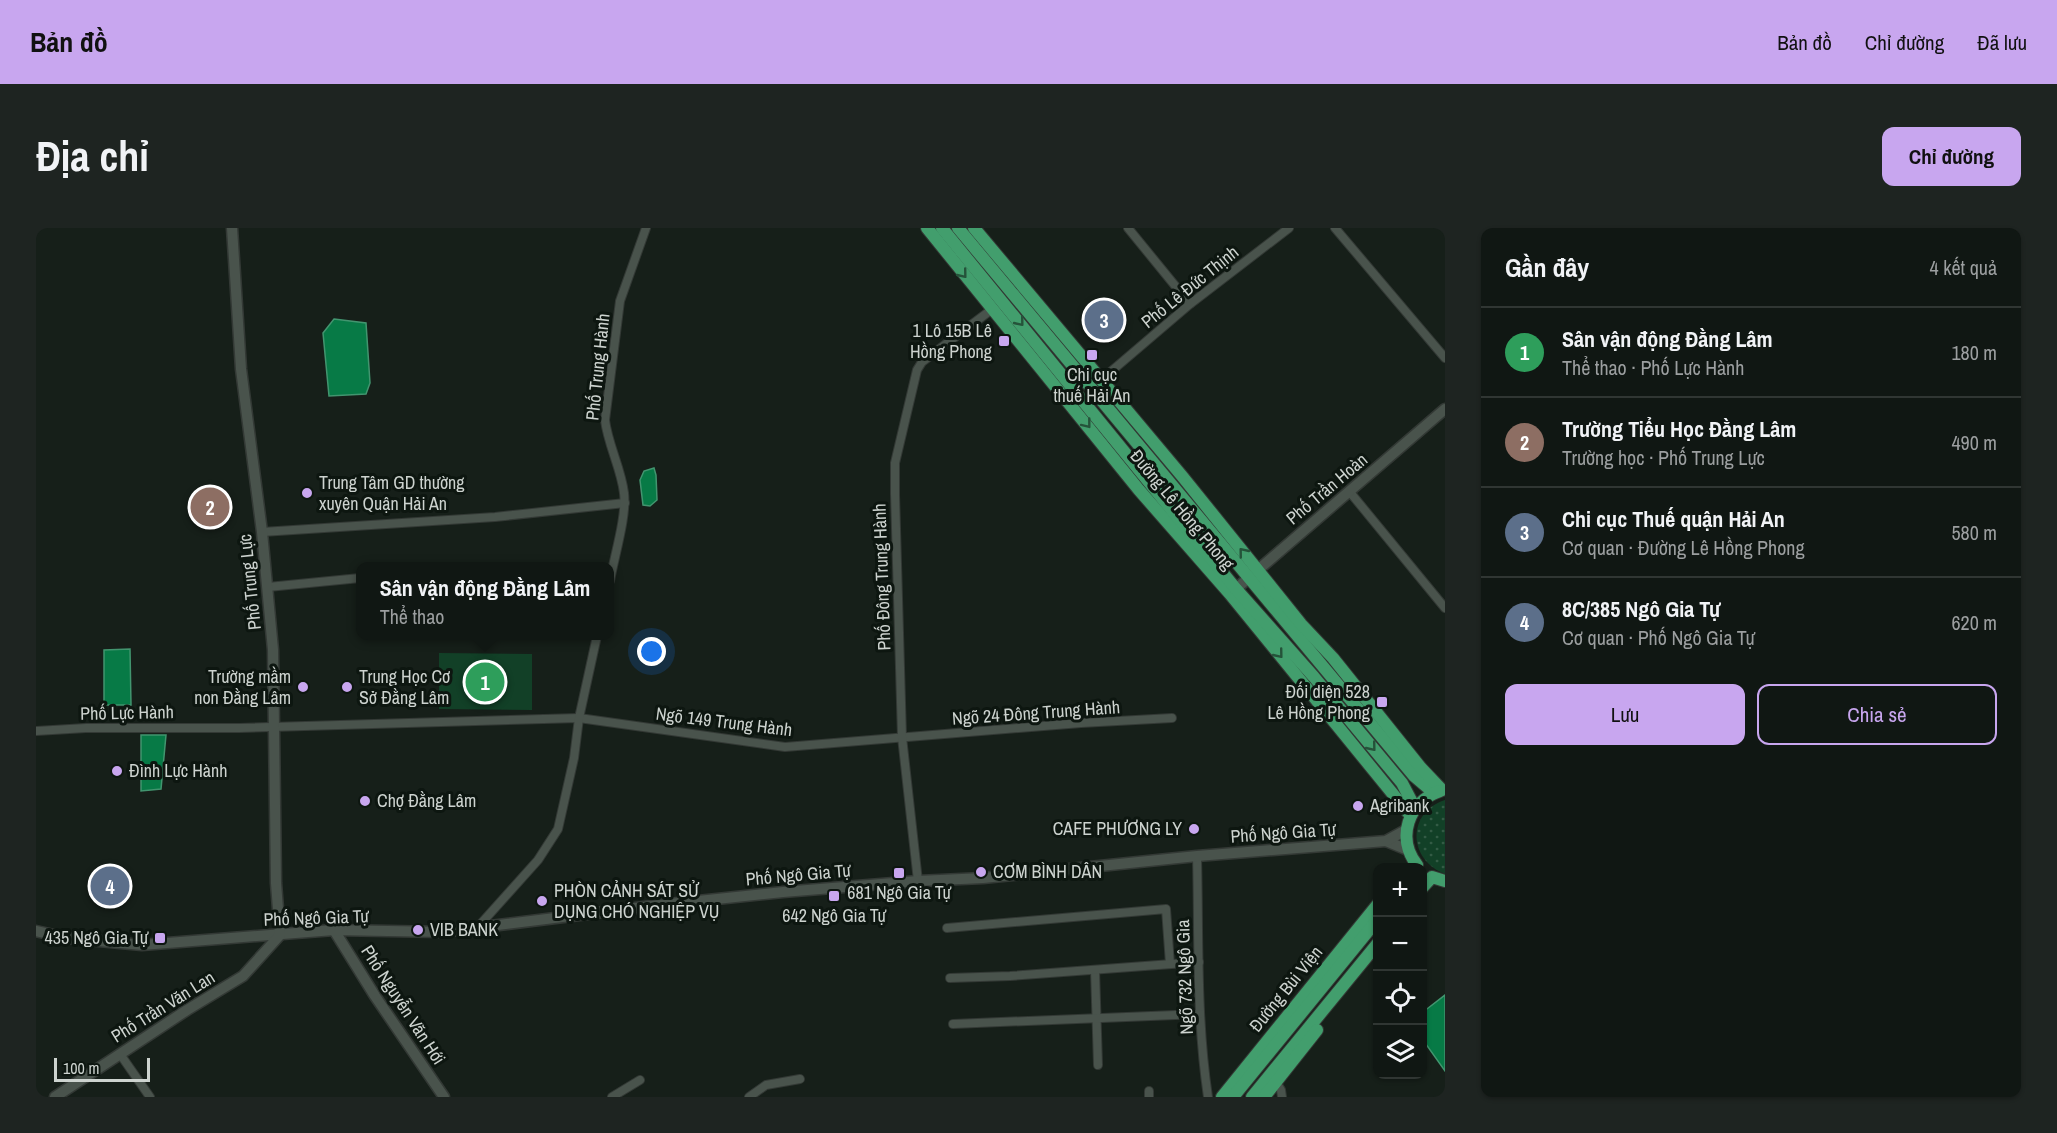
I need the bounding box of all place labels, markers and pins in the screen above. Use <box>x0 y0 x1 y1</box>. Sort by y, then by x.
pin: 3 <box>1084 298 1124 343</box>
place label: 1 Lô 15B Lê Hồng Phong <box>910 318 993 364</box>
marker: 1 Lô 15B Lê Hồng Phong <box>997 334 1011 348</box>
marker: Chi cục thuế Hải An <box>1085 348 1099 362</box>
place label: Chi cục thuế Hải An <box>1053 362 1131 408</box>
place label: Trung Tâm GD thường xuyên Quận Hải An <box>319 470 465 516</box>
pin: 2 <box>190 484 230 530</box>
marker: Trung Tâm GD thường xuyên Quận Hải An <box>300 486 314 500</box>
pin: 1 <box>466 660 504 704</box>
place label: Trường mầm non Đằng Lâm <box>194 664 291 710</box>
place label: Trung Học Cơ Sở Đằng Lâm <box>359 664 450 710</box>
place label: Đối diện 528 Lê Hồng Phong <box>1267 679 1371 725</box>
marker: Trường mầm non Đằng Lâm <box>296 680 310 694</box>
marker: Trung Học Cơ Sở Đằng Lâm <box>340 680 354 694</box>
marker: Đối diện 528 Lê Hồng Phong <box>1375 695 1389 709</box>
place label: Đình Lực Hành <box>129 758 227 783</box>
marker: Đình Lực Hành <box>110 764 124 778</box>
place label: Chợ Đằng Lâm <box>377 788 476 813</box>
place label: Agribank <box>1369 793 1430 818</box>
marker: Chợ Đằng Lâm <box>358 794 372 808</box>
marker: Agribank <box>1351 799 1365 813</box>
place label: CAFE PHƯƠNG LY <box>1053 816 1182 841</box>
marker: CAFE PHƯƠNG LY <box>1187 822 1201 836</box>
place label: CƠM BÌNH DÂN <box>993 859 1102 884</box>
pin: 4 <box>90 864 130 908</box>
marker: CƠM BÌNH DÂN <box>974 865 988 879</box>
marker: 681 Ngô Gia Tự <box>892 866 906 880</box>
place label: PHÒN CẢNH SÁT SỬ DỤNG CHÓ NGHIỆP VỤ <box>554 878 719 924</box>
place label: 681 Ngô Gia Tự <box>847 880 952 905</box>
marker: 642 Ngô Gia Tự <box>827 889 841 903</box>
marker: PHÒN CẢNH SÁT SỬ DỤNG CHÓ NGHIỆP VỤ <box>535 894 549 908</box>
place label: 642 Ngô Gia Tự <box>782 903 887 928</box>
place label: VIB BANK <box>430 917 498 942</box>
marker: VIB BANK <box>411 923 425 937</box>
place label: 435 Ngô Gia Tự <box>44 925 149 950</box>
marker: 435 Ngô Gia Tự <box>153 931 167 945</box>

